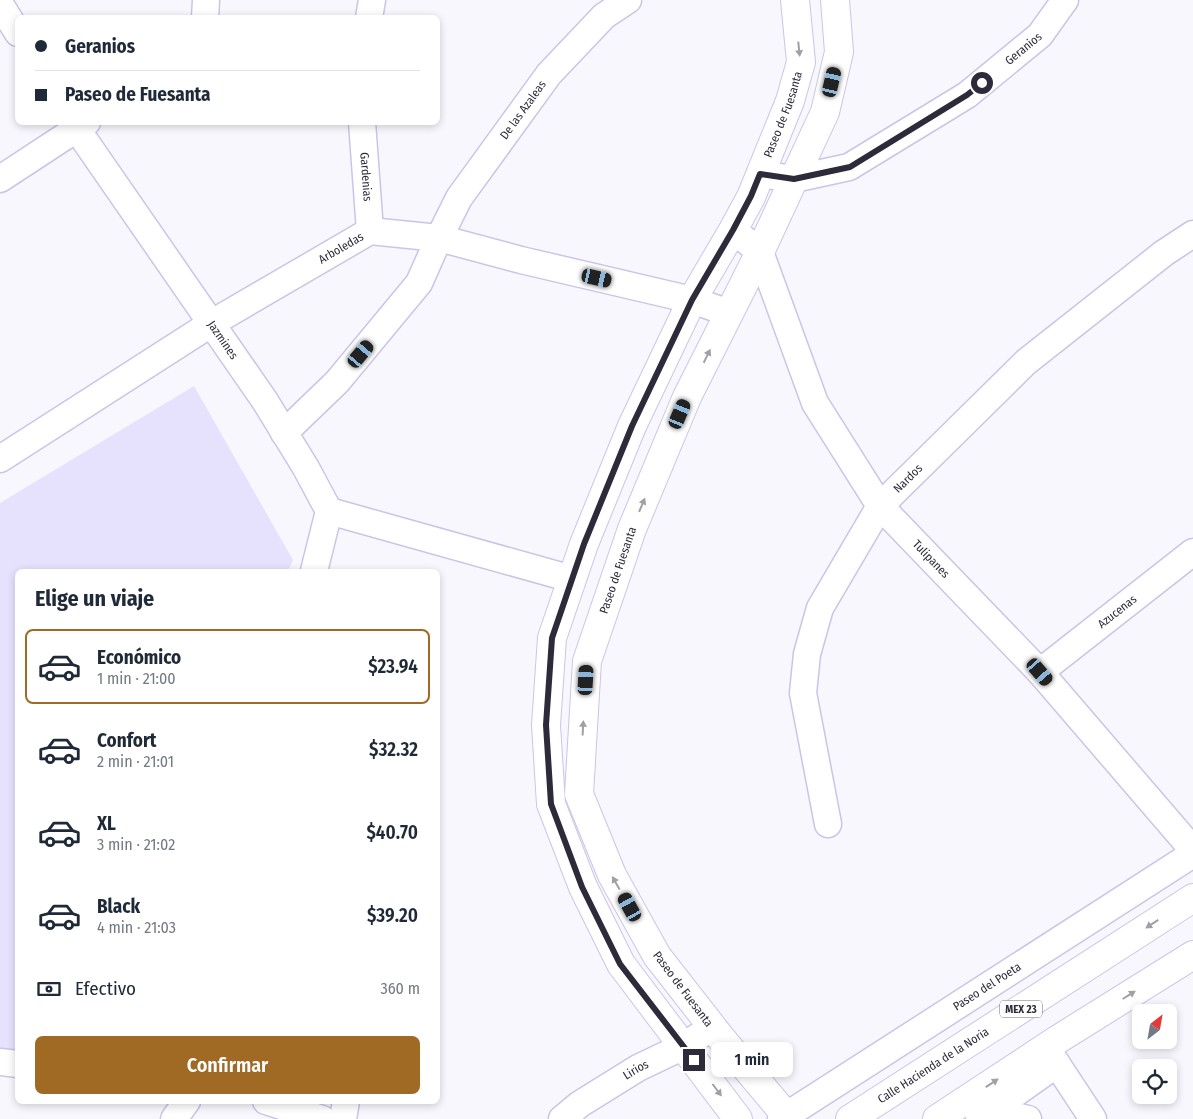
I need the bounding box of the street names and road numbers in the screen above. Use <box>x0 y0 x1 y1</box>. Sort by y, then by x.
street label: Geranios <box>1002 29 1045 68</box>
street label: Paseo de Fuesanta <box>761 70 805 160</box>
street label: De las Azaleas <box>497 78 549 142</box>
street label: Gardenias <box>357 152 375 202</box>
street label: Arboledas <box>316 229 366 266</box>
street label: Jazmines <box>205 318 241 362</box>
street label: Nardos <box>891 461 925 496</box>
street label: Paseo de Fuesanta <box>597 525 639 616</box>
street label: Tulipanes <box>910 537 953 581</box>
street label: Azucenas <box>1095 592 1139 631</box>
street label: Paseo de Fuesanta <box>650 949 716 1030</box>
street label: Paseo del Poeta <box>950 959 1024 1013</box>
road number: MEX 23 <box>1000 1001 1042 1018</box>
street label: Calle Hacienda de la Noria <box>875 1024 991 1106</box>
street label: Lirios <box>621 1057 651 1082</box>

